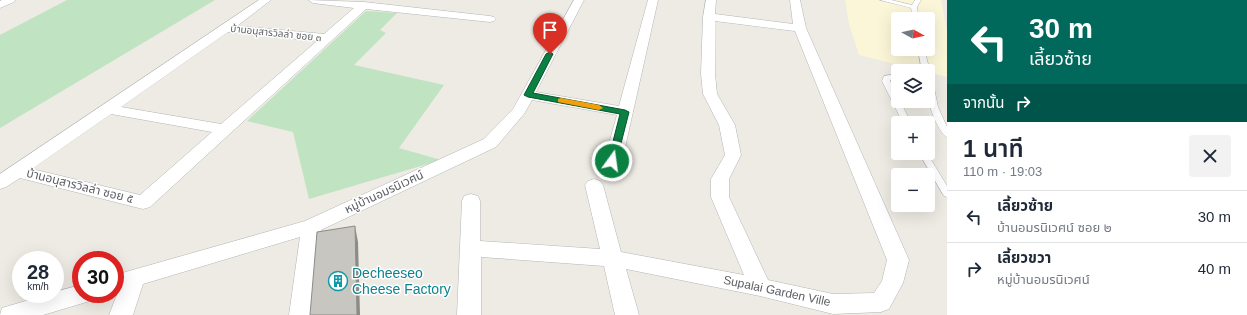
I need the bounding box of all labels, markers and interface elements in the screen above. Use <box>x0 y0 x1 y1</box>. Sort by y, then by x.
north arrow <box>891 12 935 56</box>
map controls <box>891 12 935 212</box>
pin <box>533 13 567 54</box>
text: 30 m <box>1029 13 1093 44</box>
icon: left <box>963 16 1015 68</box>
icon: arrive <box>539 19 561 41</box>
street label: บ้านอนุสารวิลล่า ซอย ๓ <box>230 22 322 44</box>
text: เลี้ยวซ้าย <box>1029 49 1092 69</box>
button: layers <box>891 64 935 108</box>
icon: right <box>1012 92 1034 114</box>
text: จากนั้น <box>963 94 1004 111</box>
button: + <box>891 116 935 160</box>
text: 1 นาที <box>963 135 1024 162</box>
button: close <box>1189 135 1231 177</box>
position arrow <box>591 140 633 182</box>
text: 110 m · 19:03 <box>963 164 1042 179</box>
street label: บ้านอนุสารวิลล่า ซอย ๕ <box>25 166 135 206</box>
street label: หมู่บ้านอมรนิเวศน์ <box>342 168 426 216</box>
button: − <box>891 168 935 212</box>
text: เลี้ยวซ้าย <box>997 197 1053 214</box>
icon: left <box>963 206 985 228</box>
text: 30 m <box>1198 208 1231 225</box>
text: บ้านอมรนิเวศน์ ซอย ๒ <box>997 220 1112 235</box>
text: เลี้ยวขวา <box>997 249 1051 266</box>
speed limit sign: 30 <box>72 251 124 303</box>
icon: right <box>963 258 985 280</box>
text: 40 m <box>1198 260 1231 277</box>
text: 28 <box>27 261 49 283</box>
place label: Decheeseo Cheese Factory <box>352 265 451 297</box>
building icon: Decheeseo Cheese Factory <box>327 270 349 292</box>
text: หมู่บ้านอมรนิเวศน์ <box>997 272 1090 287</box>
street label: Supalai Garden Ville <box>722 273 832 309</box>
text: km/h <box>27 281 49 292</box>

